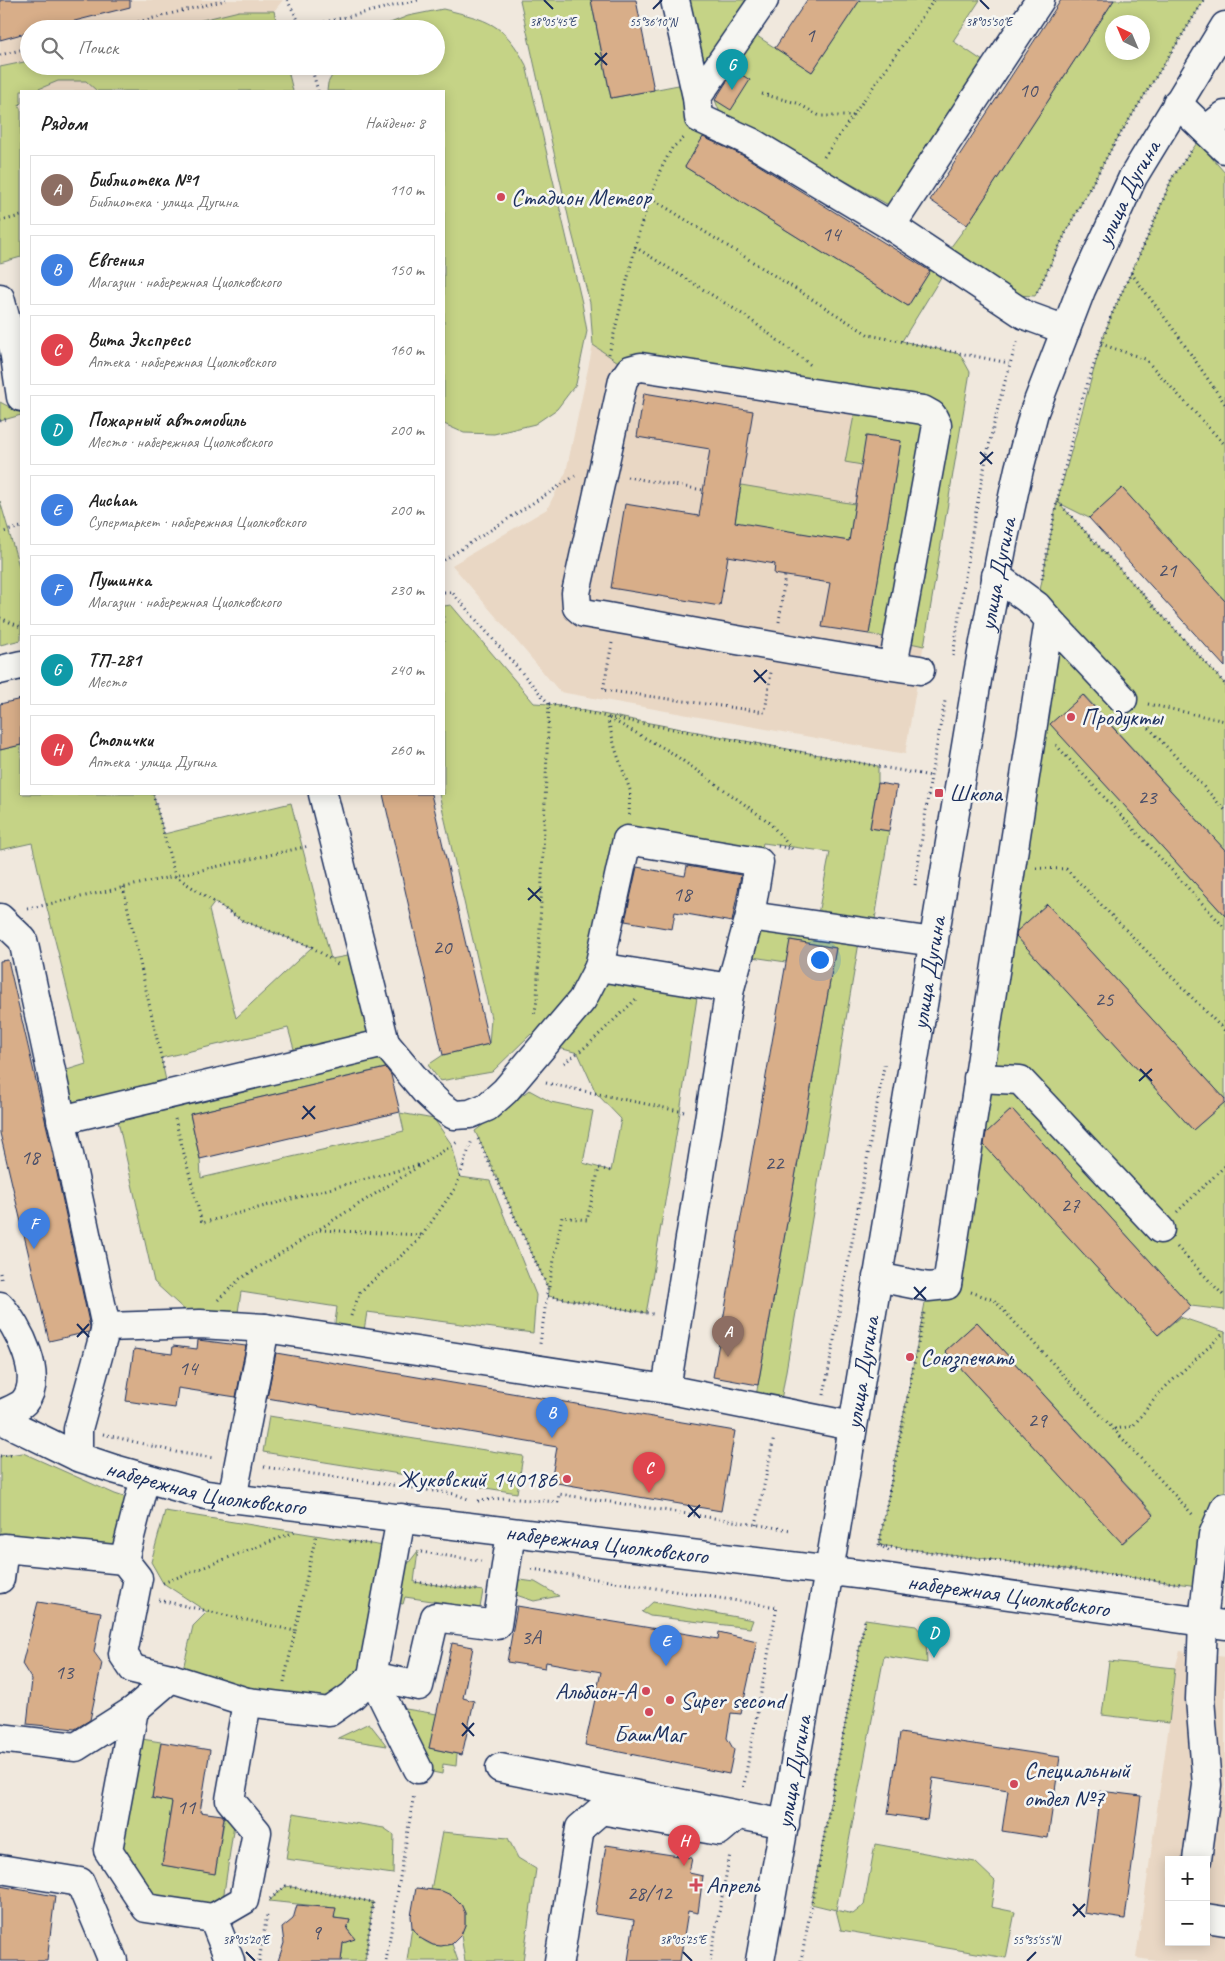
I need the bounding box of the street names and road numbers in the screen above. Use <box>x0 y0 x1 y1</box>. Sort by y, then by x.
street label: улица Дугина <box>1088 133 1168 252</box>
street label: улица Дугина <box>971 513 1023 635</box>
street label: улица Дугина <box>904 912 953 1034</box>
street label: улица Дугина <box>837 1312 886 1433</box>
street label: набережная Циолковского <box>102 1452 309 1522</box>
street label: набережная Циолковского <box>504 1517 711 1571</box>
street label: набережная Циолковского <box>906 1566 1113 1624</box>
street label: улица Дугина <box>768 1711 819 1833</box>

